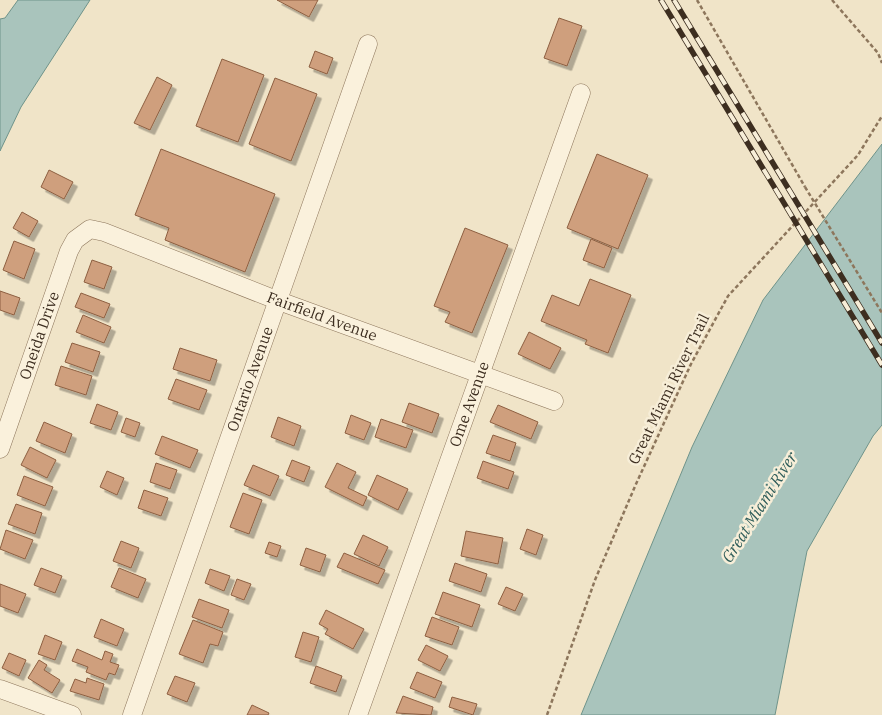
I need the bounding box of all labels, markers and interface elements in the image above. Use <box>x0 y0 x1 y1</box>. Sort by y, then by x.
street label: Fairfield Avenue <box>264 287 380 345</box>
street label: Oneida Drive <box>15 289 63 382</box>
street label: Great Miami River Trail <box>624 310 713 467</box>
street label: Ontario Avenue <box>222 324 277 434</box>
street label: Ome Avenue <box>445 359 493 449</box>
water label: Great Miami River <box>717 447 802 566</box>

